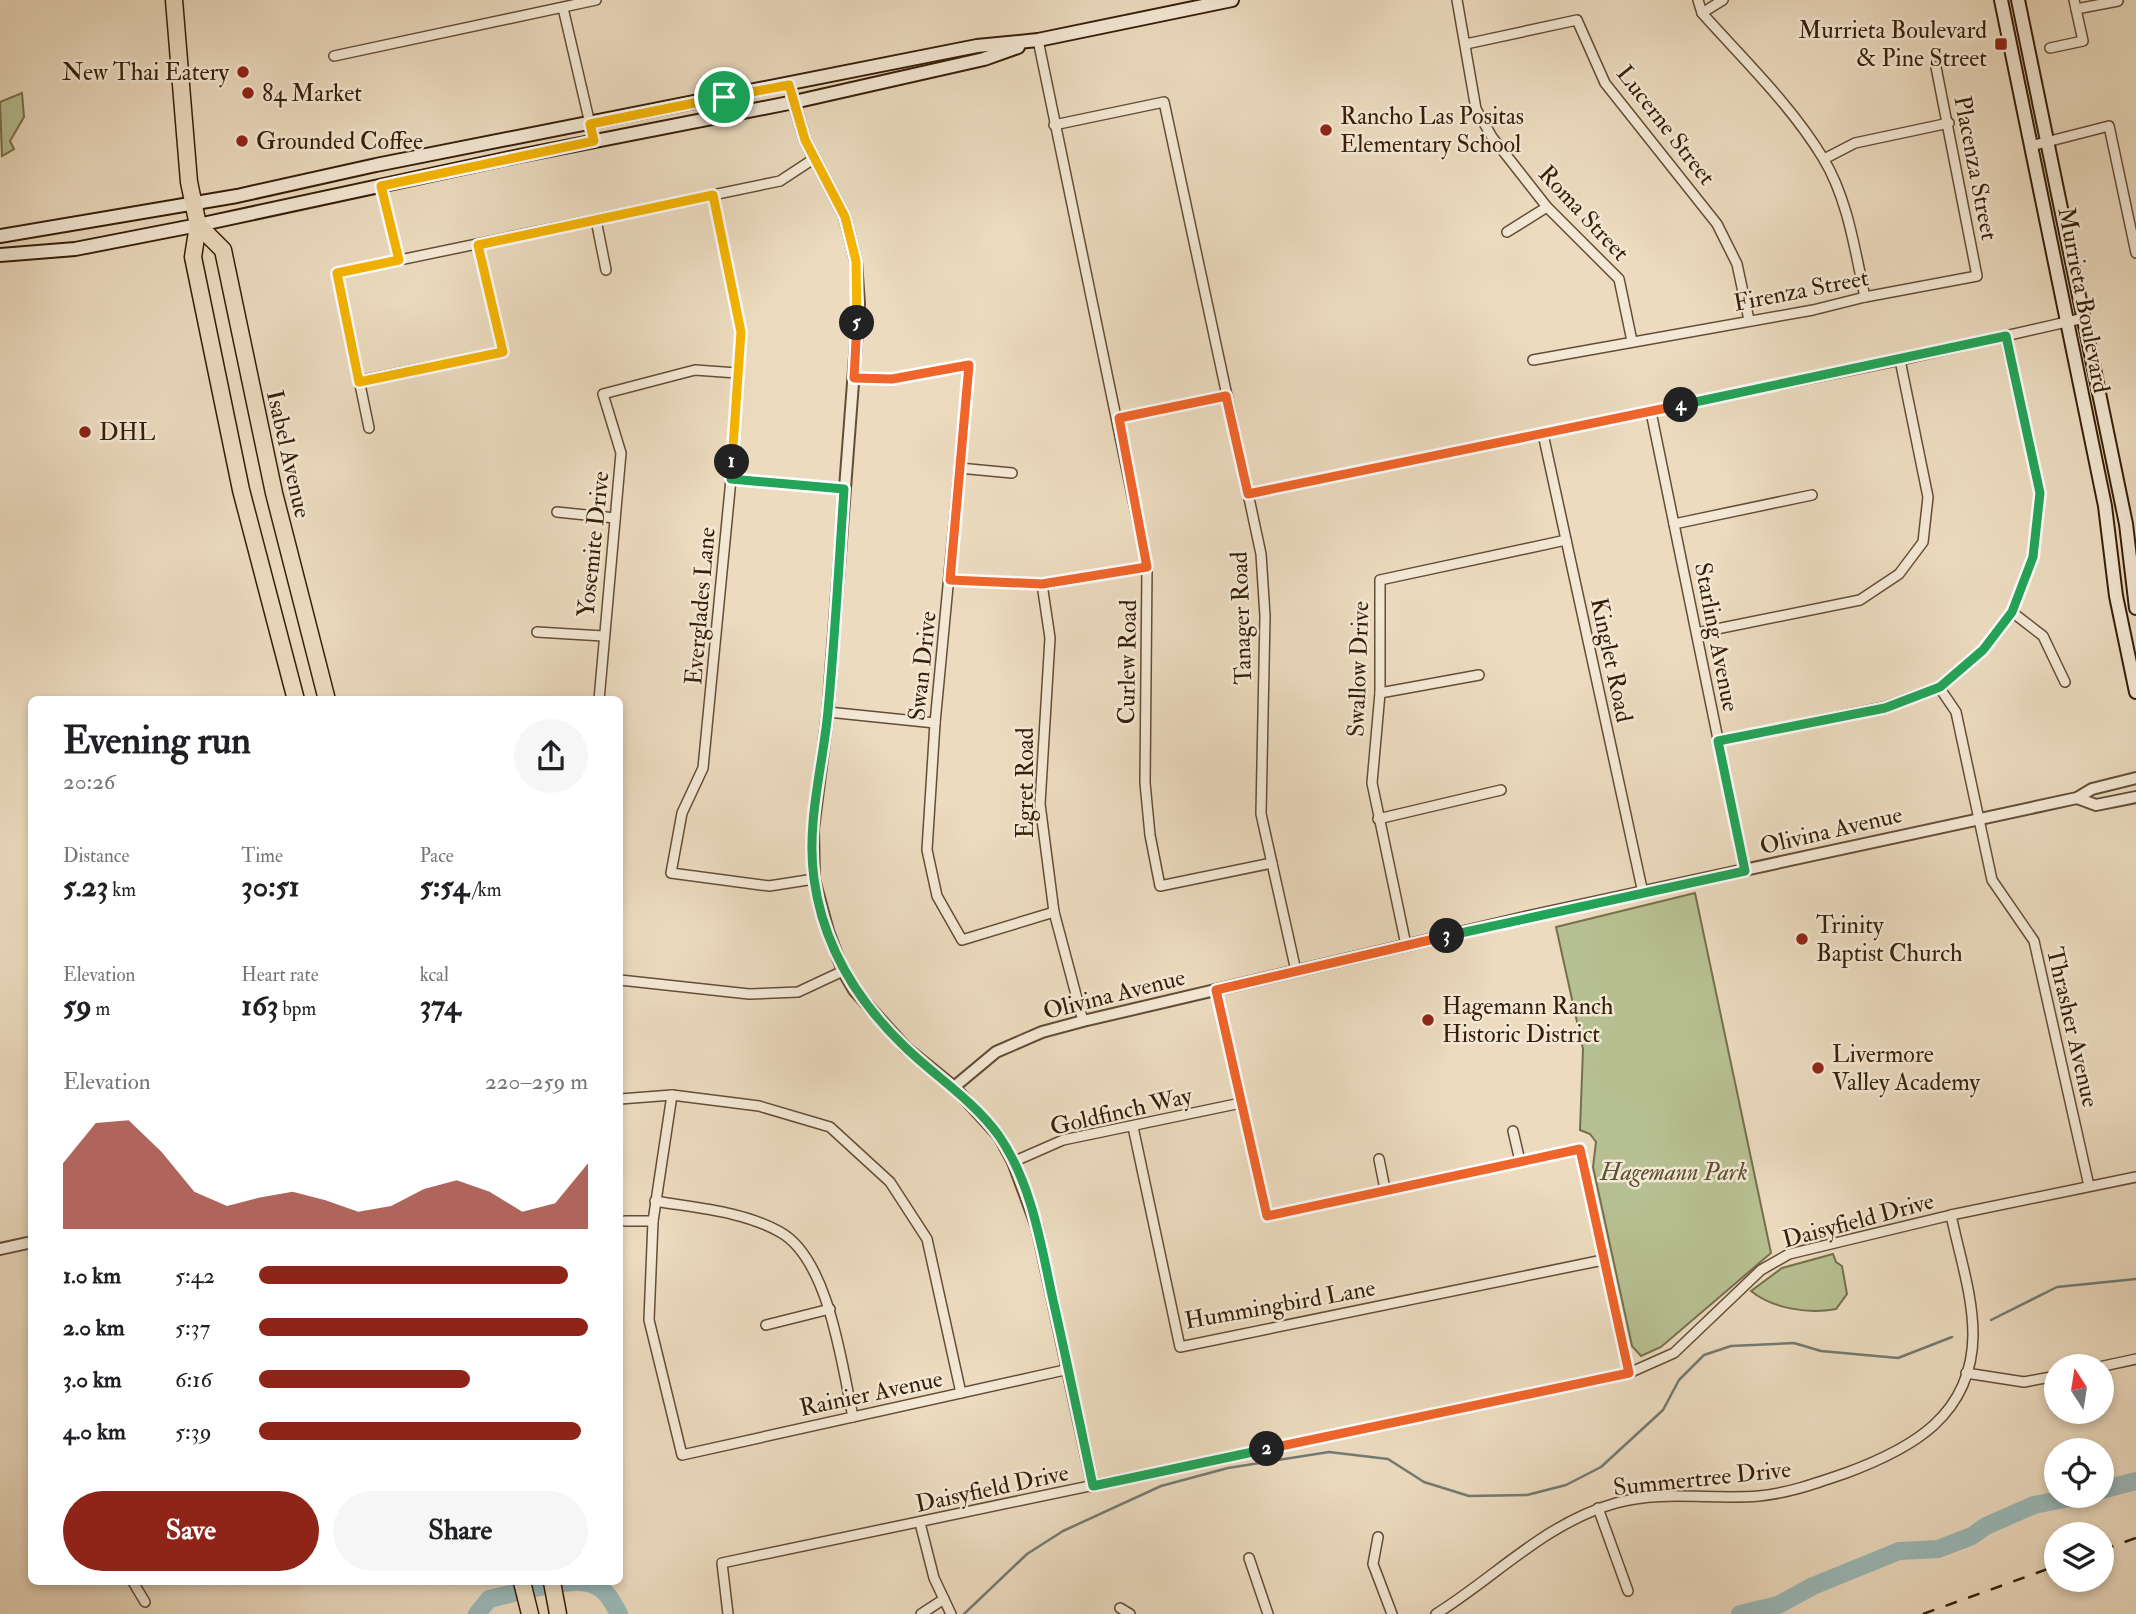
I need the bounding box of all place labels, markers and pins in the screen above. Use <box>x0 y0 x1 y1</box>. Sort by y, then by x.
place label: Murrieta Boulevard & Pine Street <box>1798 15 1987 74</box>
marker: Murrieta Boulevard & Pine Street <box>1993 36 2009 52</box>
place label: New Thai Eatery <box>62 57 229 88</box>
marker: New Thai Eatery <box>235 64 251 80</box>
pin <box>694 67 754 127</box>
place label: 84 Market <box>262 78 362 109</box>
marker: 84 Market <box>240 85 256 101</box>
place label: Rancho Las Positas Elementary School <box>1340 101 1524 160</box>
marker: Rancho Las Positas Elementary School <box>1318 122 1334 138</box>
place label: Grounded Coffee <box>256 126 423 157</box>
marker: Grounded Coffee <box>234 133 250 149</box>
pin: 5 <box>840 306 874 340</box>
pin: 4 <box>1664 388 1698 422</box>
place label: DHL <box>99 417 156 448</box>
marker: DHL <box>77 424 93 440</box>
pin: 1 <box>714 444 750 480</box>
place label: Trinity Baptist Church <box>1816 910 1963 969</box>
pin: 3 <box>1430 918 1464 954</box>
marker: Trinity Baptist Church <box>1794 931 1810 947</box>
place label: Hagemann Ranch Historic District <box>1442 991 1614 1050</box>
marker: Hagemann Ranch Historic District <box>1420 1012 1436 1028</box>
place label: Livermore Valley Academy <box>1832 1039 1981 1098</box>
marker: Livermore Valley Academy <box>1810 1060 1826 1076</box>
pin: 2 <box>1250 1432 1284 1466</box>

